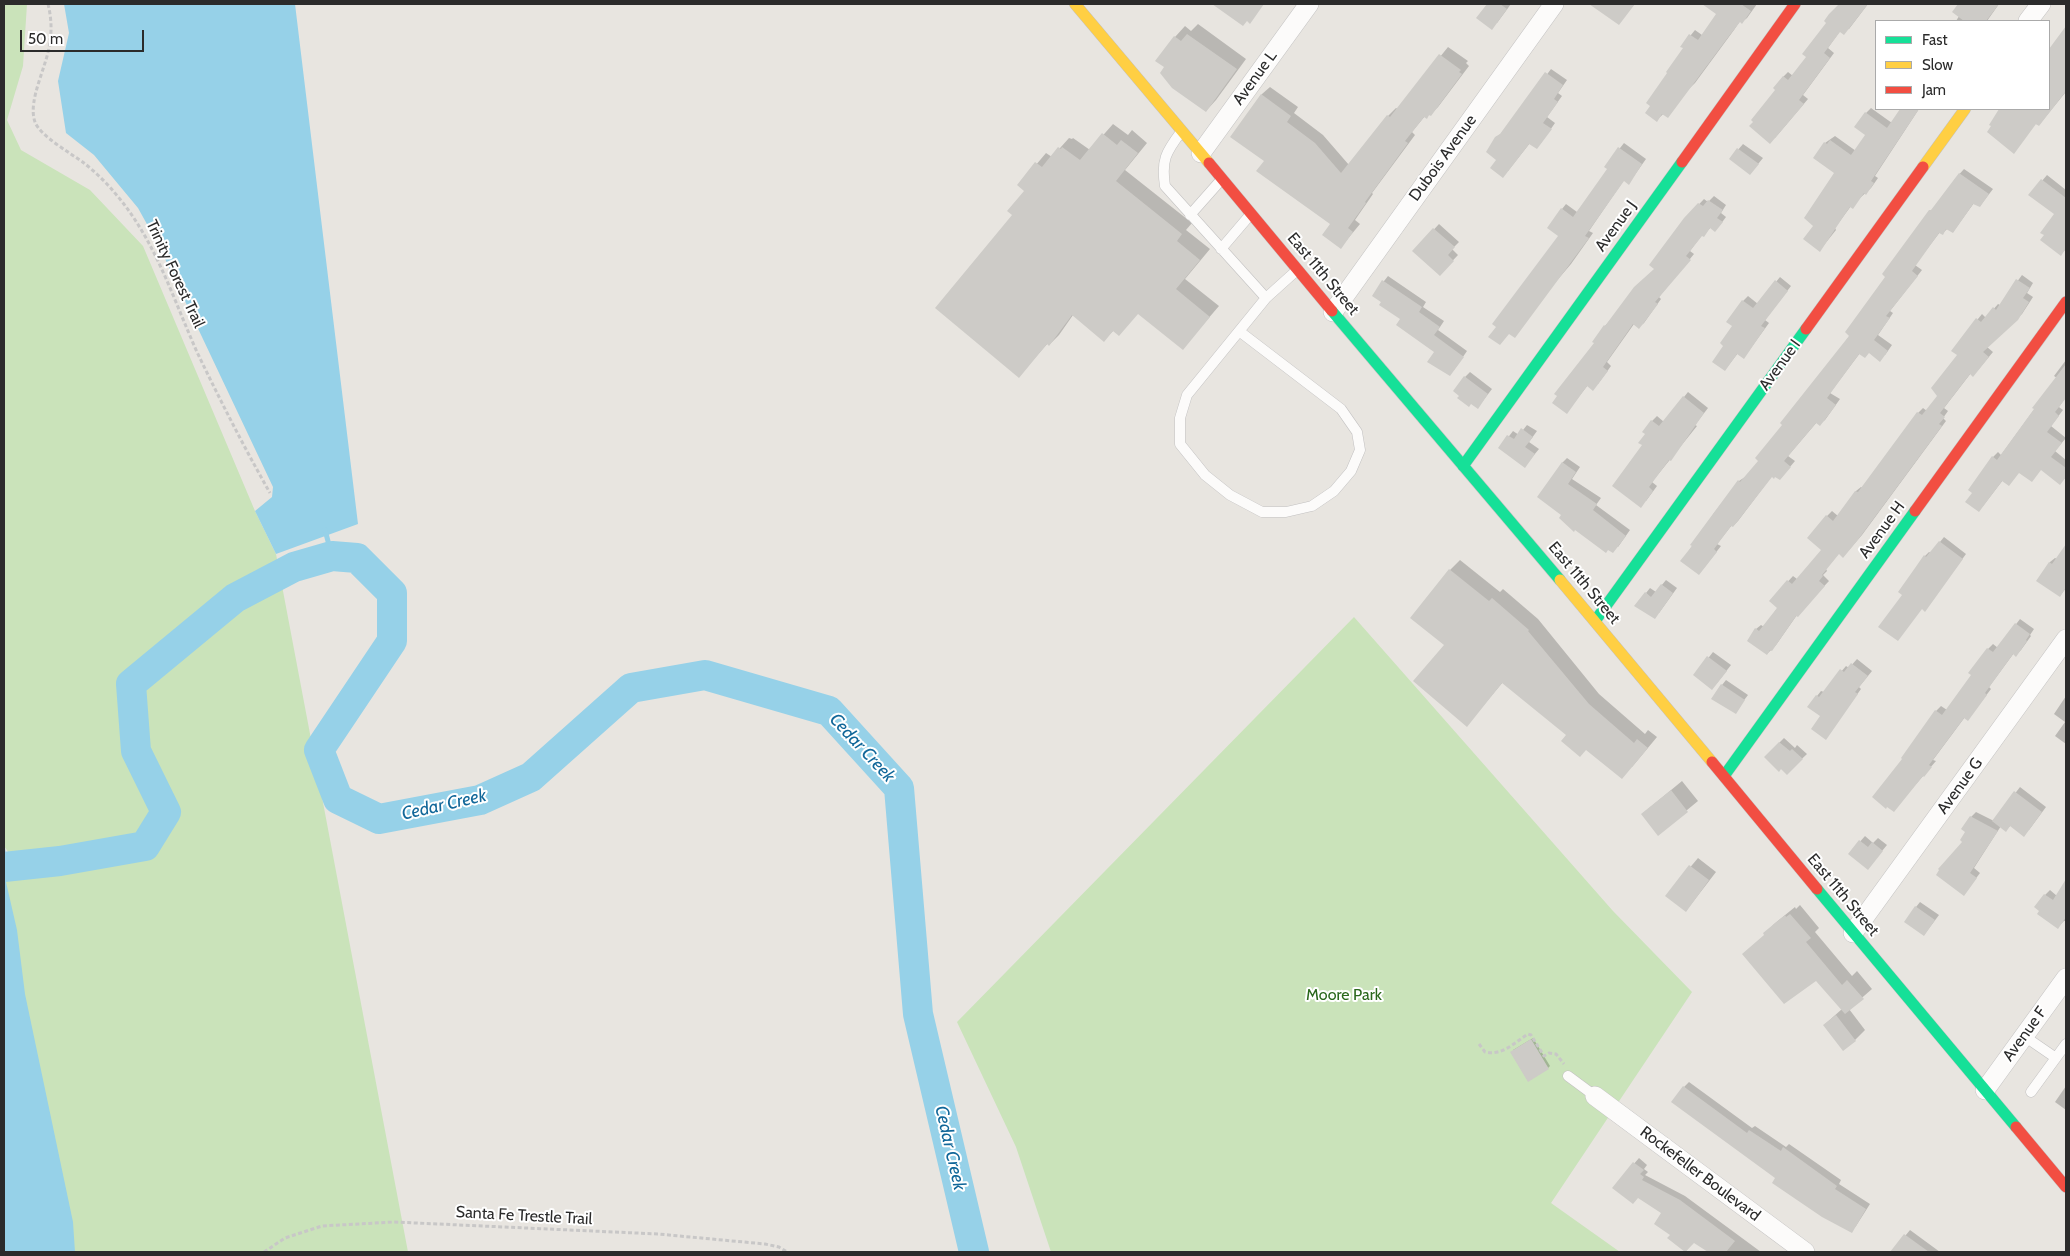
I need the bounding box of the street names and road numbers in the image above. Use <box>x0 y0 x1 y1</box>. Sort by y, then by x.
street label: Avenue L <box>1229 47 1281 109</box>
street label: Dubois Avenue <box>1405 111 1481 205</box>
street label: Avenue J <box>1591 197 1641 255</box>
street label: Trinity Forest Trail <box>142 217 208 331</box>
street label: East 11th Street <box>1283 229 1363 319</box>
street label: Avenue I <box>1755 336 1805 394</box>
street label: Avenue H <box>1855 498 1909 562</box>
street label: East 11th Street <box>1544 538 1624 628</box>
street label: Avenue G <box>1933 754 1987 818</box>
street label: East 11th Street <box>1803 850 1883 940</box>
street label: Avenue F <box>1999 1003 2051 1065</box>
street label: Rockefeller Boulevard <box>1636 1122 1764 1226</box>
street label: Santa Fe Trestle Trail <box>455 1203 593 1229</box>

